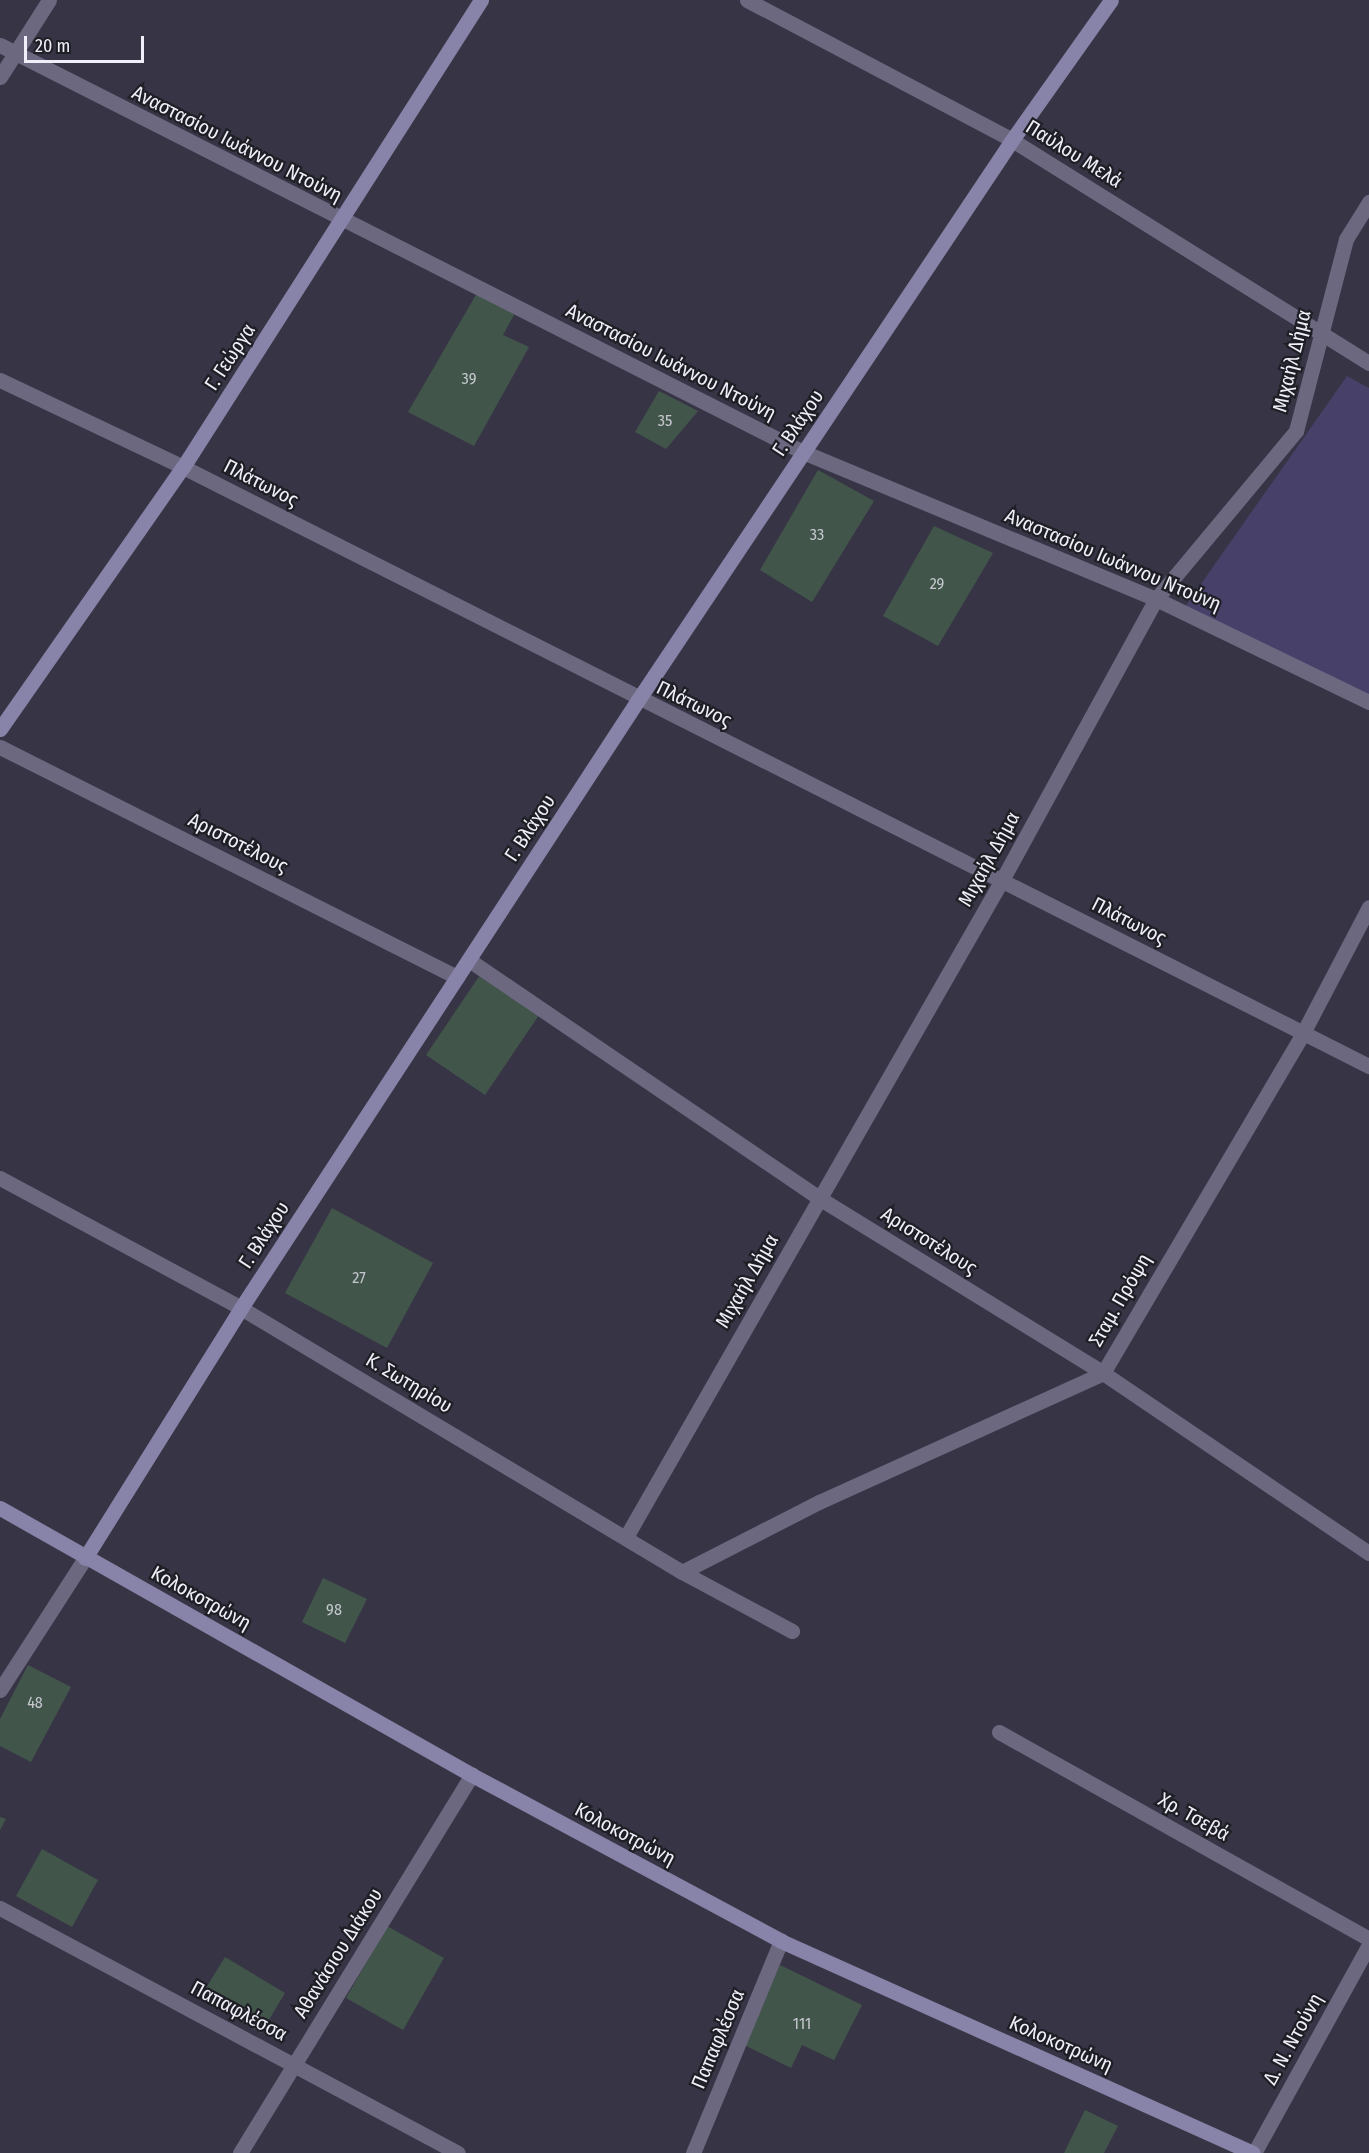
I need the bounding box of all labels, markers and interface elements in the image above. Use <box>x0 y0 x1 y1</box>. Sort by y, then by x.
scale bar <box>27 24 147 62</box>
text: 20 m <box>35 35 70 57</box>
street label: Αναστασίου Ιωάννου Ντούνη <box>128 81 346 207</box>
street label: Παύλου Μελά <box>1021 115 1127 193</box>
street label: Αναστασίου Ιωάννου Ντούνη <box>562 299 780 425</box>
street label: Μιχαήλ Δήμα <box>1268 307 1316 415</box>
street label: Γ. Γεώργα <box>200 319 260 395</box>
house number: 39 <box>462 369 476 389</box>
street label: Γ. Βλάχου <box>767 385 829 461</box>
house number: 35 <box>658 411 672 431</box>
street label: Πλάτωνος <box>220 454 302 512</box>
street label: Αναστασίου Ιωάννου Ντούνη <box>1001 504 1225 616</box>
house number: 33 <box>810 525 824 545</box>
house number: 29 <box>930 574 944 594</box>
street label: Πλάτωνος <box>653 676 735 732</box>
street label: Γ. Βλάχου <box>500 790 560 866</box>
street label: Μιχαήλ Δήμα <box>953 807 1025 911</box>
street label: Αριστοτέλους <box>184 808 292 878</box>
street label: Πλάτωνος <box>1088 892 1170 950</box>
street label: Γ. Βλάχου <box>234 1197 294 1273</box>
street label: Αριστοτέλους <box>877 1202 981 1280</box>
street label: Μιχαήλ Δήμα <box>710 1230 784 1332</box>
street label: Σταμ. Πρόψη <box>1084 1249 1156 1351</box>
house number: 27 <box>352 1268 366 1288</box>
street label: Κ. Σωτηρίου <box>361 1348 457 1418</box>
street label: Κολοκοτρώνη <box>147 1561 255 1635</box>
house number: 98 <box>326 1600 342 1620</box>
house number: 48 <box>27 1693 43 1713</box>
street label: Χρ. Τσεβά <box>1154 1788 1234 1846</box>
street label: Κολοκοτρώνη <box>571 1797 679 1871</box>
street label: Αθανάσιου Διάκου <box>288 1884 388 2022</box>
street label: Παπαφλέσσα <box>187 1976 291 2046</box>
street label: Παπαφλέσσα <box>686 1986 750 2092</box>
street label: Δ. Ν. Ντούνη <box>1258 1989 1328 2089</box>
street label: Κολοκοτρώνη <box>1006 2011 1116 2077</box>
house number: 111 <box>793 2014 811 2034</box>

